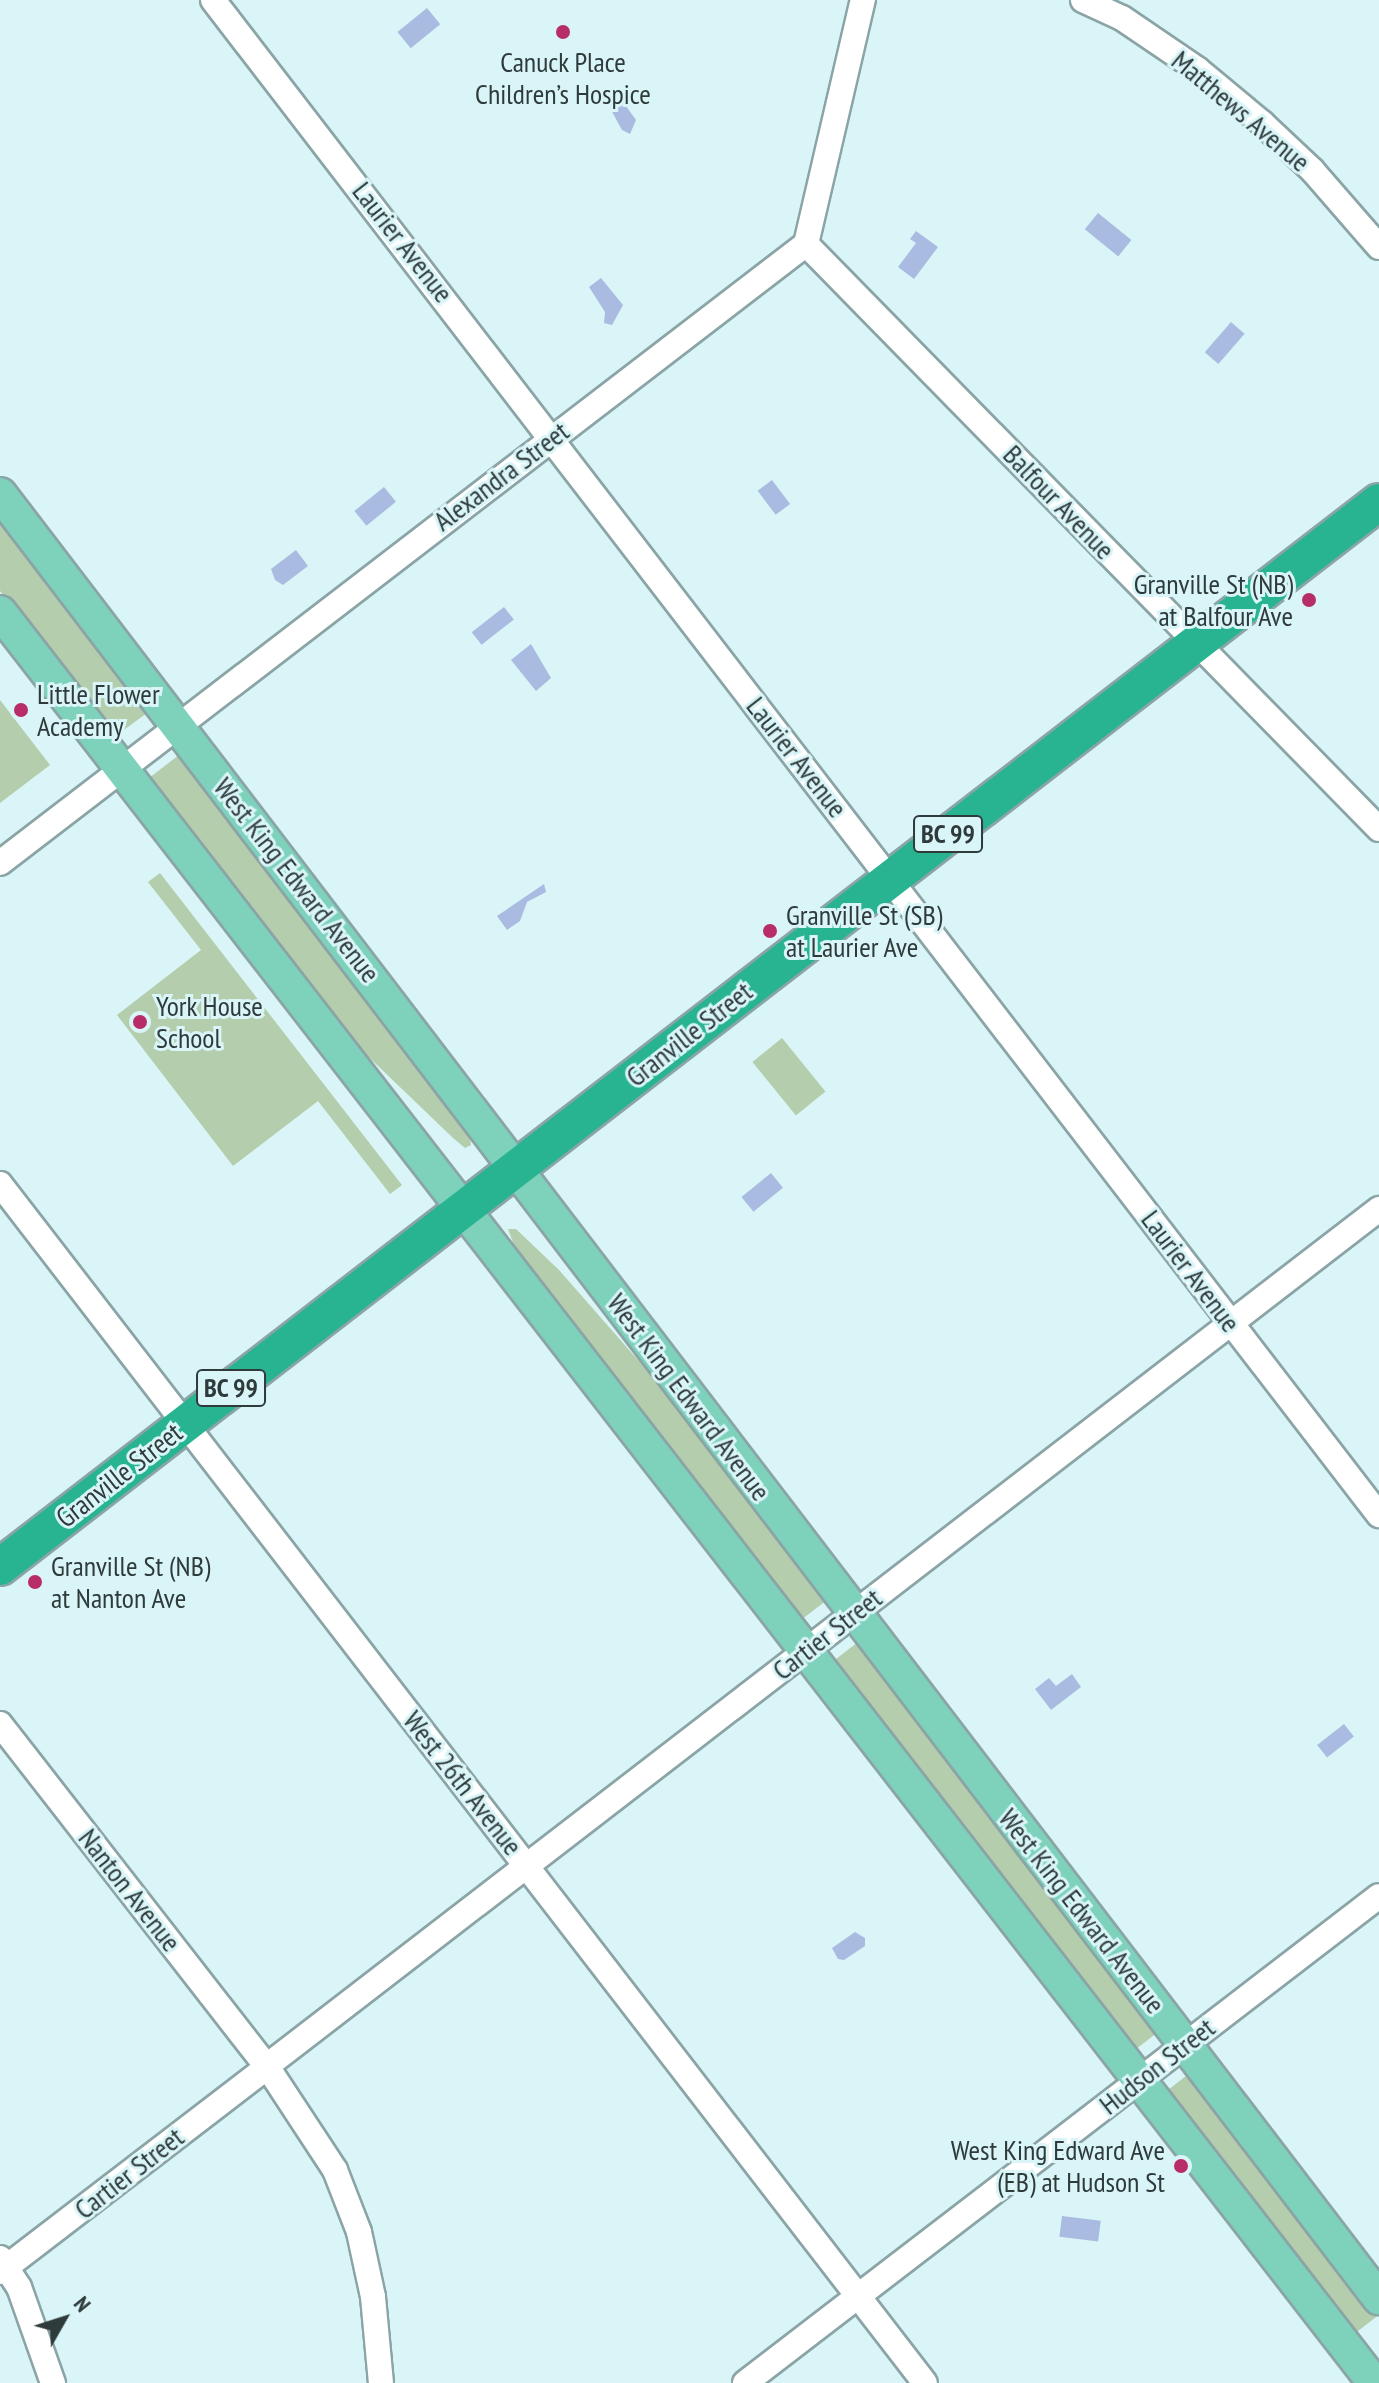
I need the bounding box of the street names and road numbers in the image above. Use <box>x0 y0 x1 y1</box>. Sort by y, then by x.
street label: Matthews Avenue <box>1165 43 1317 179</box>
street label: Laurier Avenue <box>345 175 461 309</box>
street label: Alexandra Street <box>427 414 575 538</box>
street label: Balfour Avenue <box>996 438 1122 566</box>
street label: Laurier Avenue <box>739 690 855 824</box>
street label: West King Edward Avenue <box>206 771 388 989</box>
road number: BC 99 <box>912 812 984 856</box>
street label: Granville Street <box>619 974 759 1094</box>
street label: Laurier Avenue <box>1134 1203 1248 1339</box>
street label: West King Edward Avenue <box>600 1287 778 1507</box>
road number: BC 99 <box>195 1366 267 1410</box>
street label: Granville Street <box>49 1415 189 1535</box>
street label: Cartier Street <box>766 1581 888 1687</box>
street label: West 26th Avenue <box>396 1704 530 1862</box>
street label: West King Edward Avenue <box>991 1802 1173 2020</box>
street label: Nanton Avenue <box>71 1822 189 1958</box>
street label: Hudson Street <box>1093 2011 1221 2121</box>
street label: Cartier Street <box>68 2120 190 2226</box>

